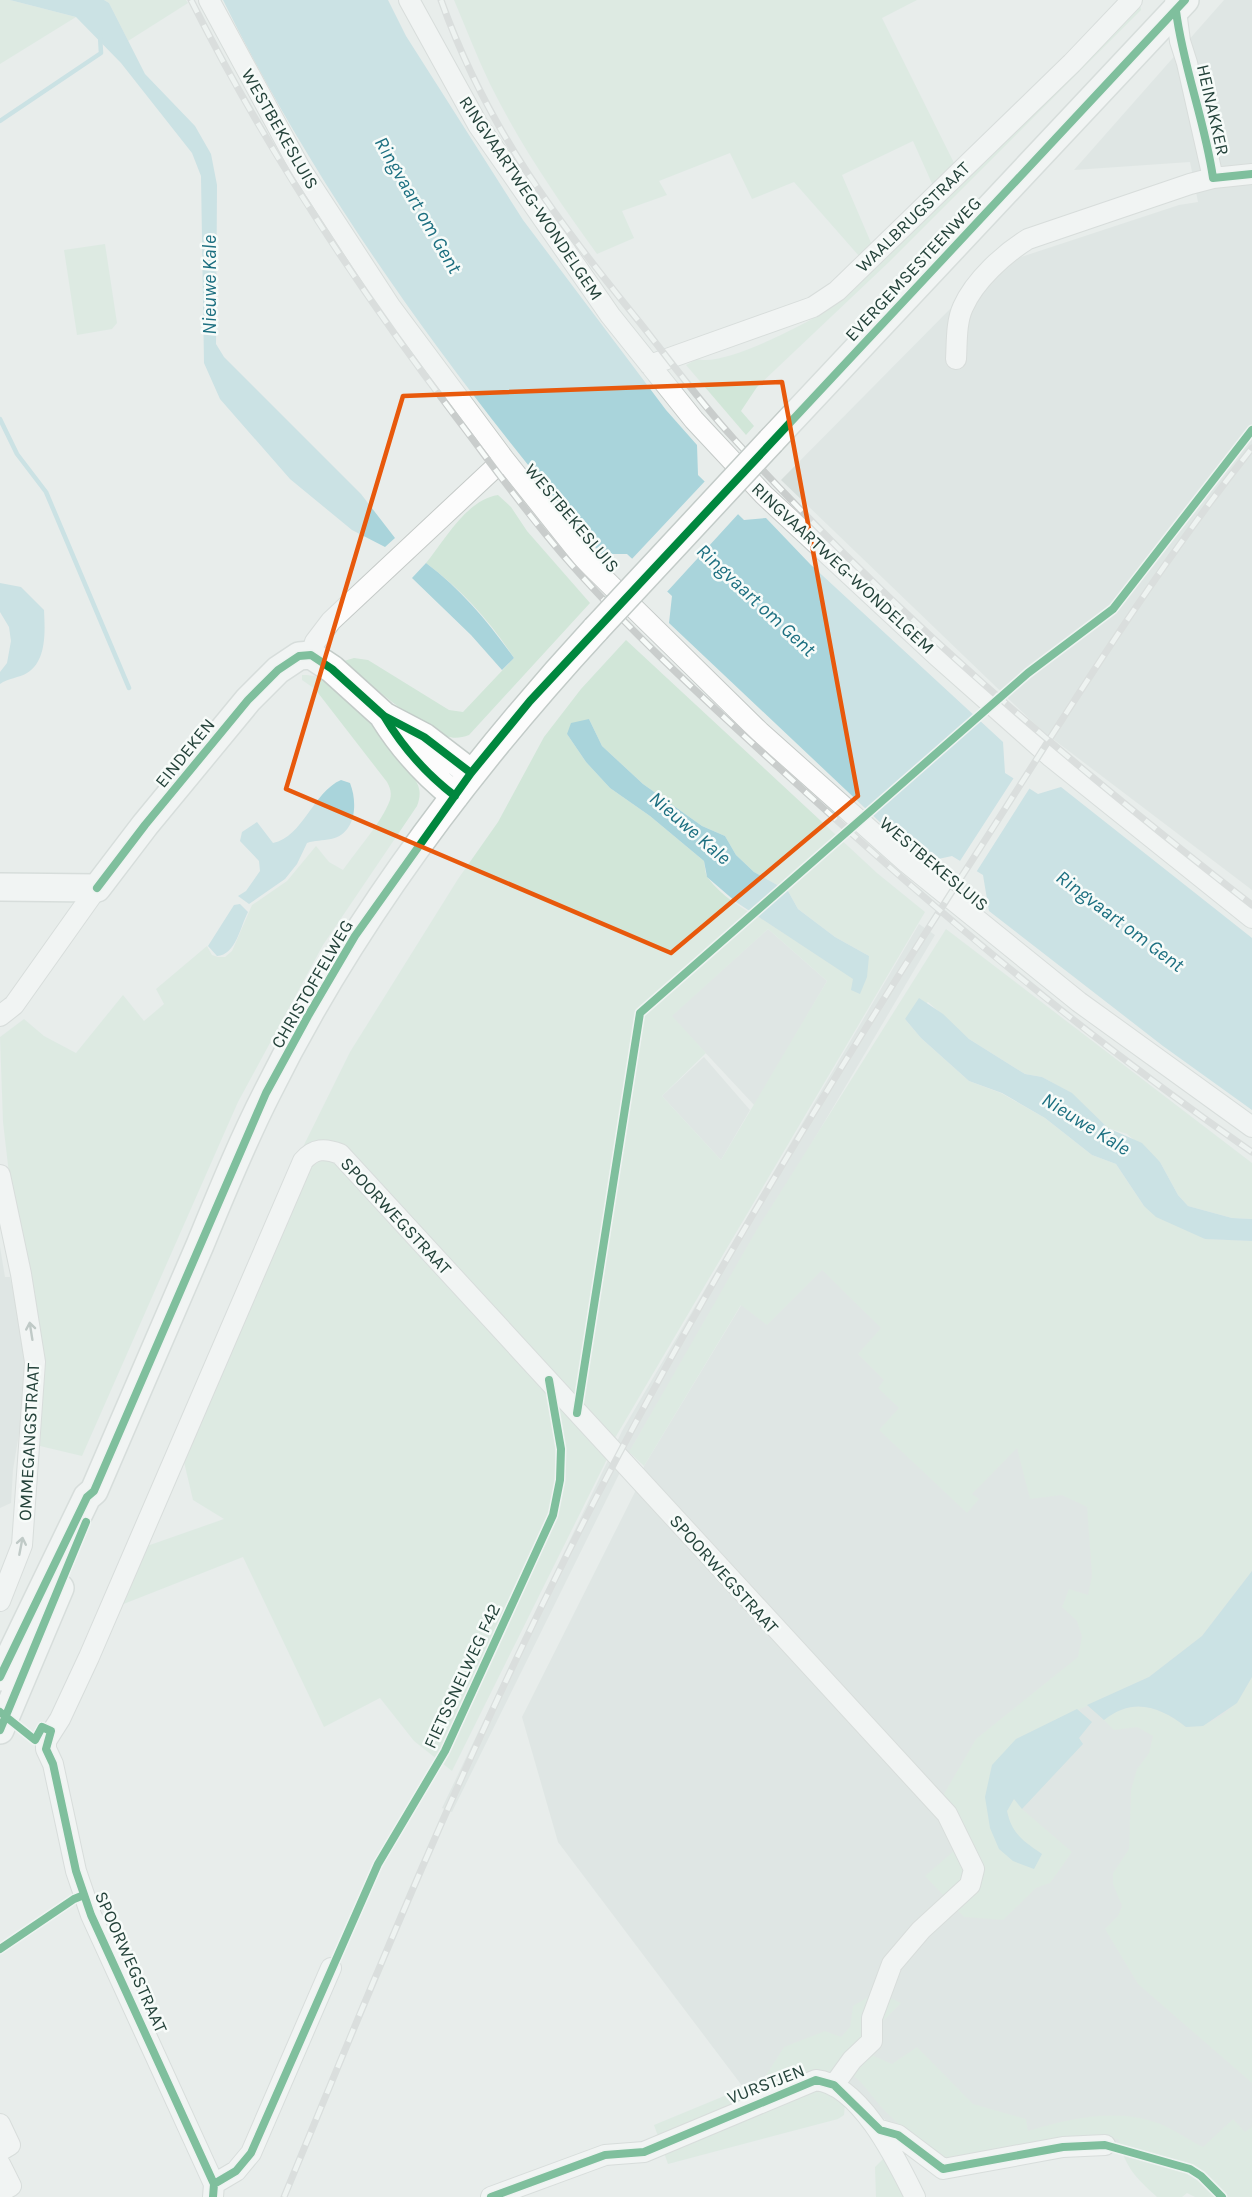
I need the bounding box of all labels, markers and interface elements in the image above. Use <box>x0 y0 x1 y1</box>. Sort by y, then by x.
street label: HEINAKKER <box>1192 62 1234 158</box>
street label: WESTBEKESLUIS <box>237 65 323 193</box>
street label: RINGVAARTWEG-WONDELGEM <box>454 92 608 304</box>
water label: Ringvaart om Gent <box>370 133 467 278</box>
street label: WAALBRUGSTRAAT <box>851 157 975 277</box>
street label: EVERGEMSESTEENWEG <box>840 192 986 346</box>
water label: Nieuwe Kale <box>198 235 221 335</box>
street label: WESTBEKESLUIS <box>520 459 624 577</box>
street label: RINGVAARTWEG-WONDELGEM <box>747 478 939 658</box>
water label: Ringvaart om Gent <box>692 539 820 661</box>
street label: EINDEKEN <box>150 714 220 792</box>
water label: Nieuwe Kale <box>645 787 735 869</box>
street label: WESTBEKESLUIS <box>875 812 993 916</box>
water label: Ringvaart om Gent <box>1052 865 1189 977</box>
street label: CHRISTOFFELWEG <box>266 916 358 1052</box>
water label: Nieuwe Kale <box>1038 1088 1134 1160</box>
street label: SPOORWEGSTRAAT <box>336 1153 456 1279</box>
one-way arrow <box>25 1322 36 1342</box>
street label: OMMEGANGSTRAAT <box>14 1363 44 1521</box>
street label: SPOORWEGSTRAAT <box>665 1510 783 1638</box>
one-way arrow <box>16 1537 27 1557</box>
street label: FIETSSNELWEG F42 <box>419 1600 505 1752</box>
street label: SPOORWEGSTRAAT <box>90 1888 172 2036</box>
street label: VURSTJEN <box>724 2059 808 2109</box>

